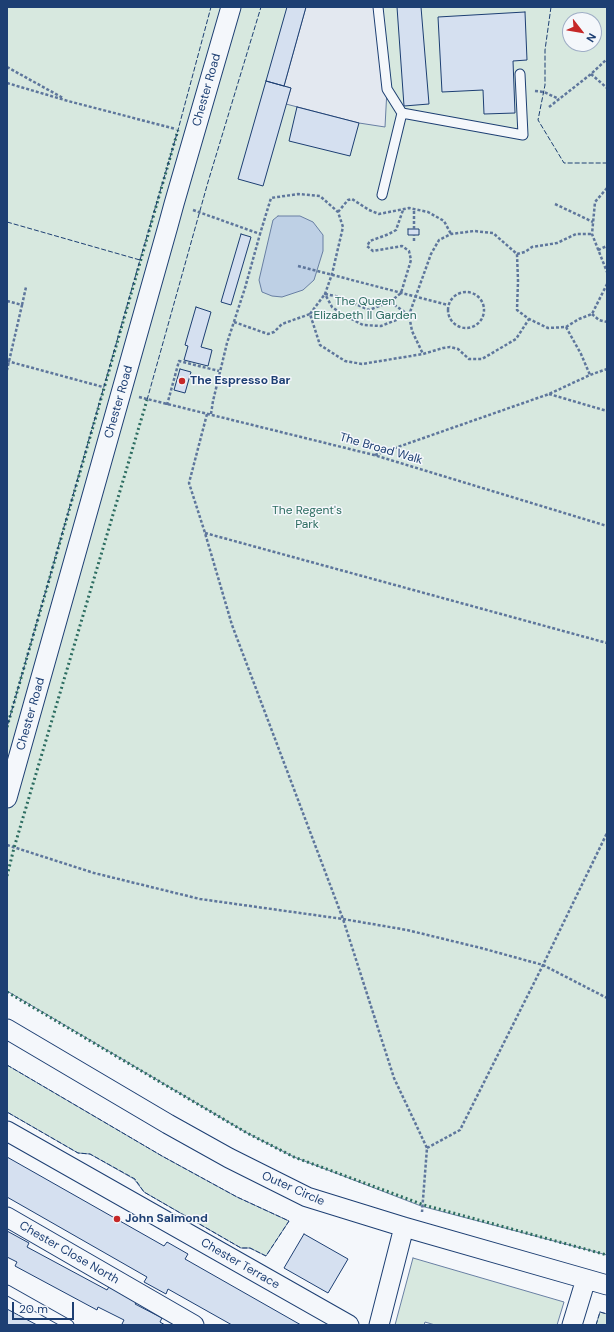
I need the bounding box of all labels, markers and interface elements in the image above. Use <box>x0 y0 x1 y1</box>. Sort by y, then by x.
north arrow <box>562 12 602 52</box>
text: N <box>583 31 599 45</box>
street label: Chester Road <box>190 52 224 128</box>
park label: The Queen Elizabeth II Garden <box>313 295 417 323</box>
street label: Chester Road <box>102 364 136 440</box>
place label: The Espresso Bar <box>190 374 290 388</box>
marker: The Espresso Bar <box>177 376 187 386</box>
street label: The Broad Walk <box>338 430 424 468</box>
park label: The Regent's Park <box>272 504 342 532</box>
street label: Chester Road <box>14 676 48 752</box>
street label: Outer Circle <box>259 1169 327 1209</box>
place label: John Salmond <box>125 1212 208 1226</box>
marker: John Salmond <box>112 1214 122 1224</box>
street label: Chester Close North <box>16 1219 122 1287</box>
street label: Chester Terrace <box>198 1236 282 1292</box>
scale bar <box>14 1294 76 1320</box>
text: 20 m <box>19 1301 48 1317</box>

